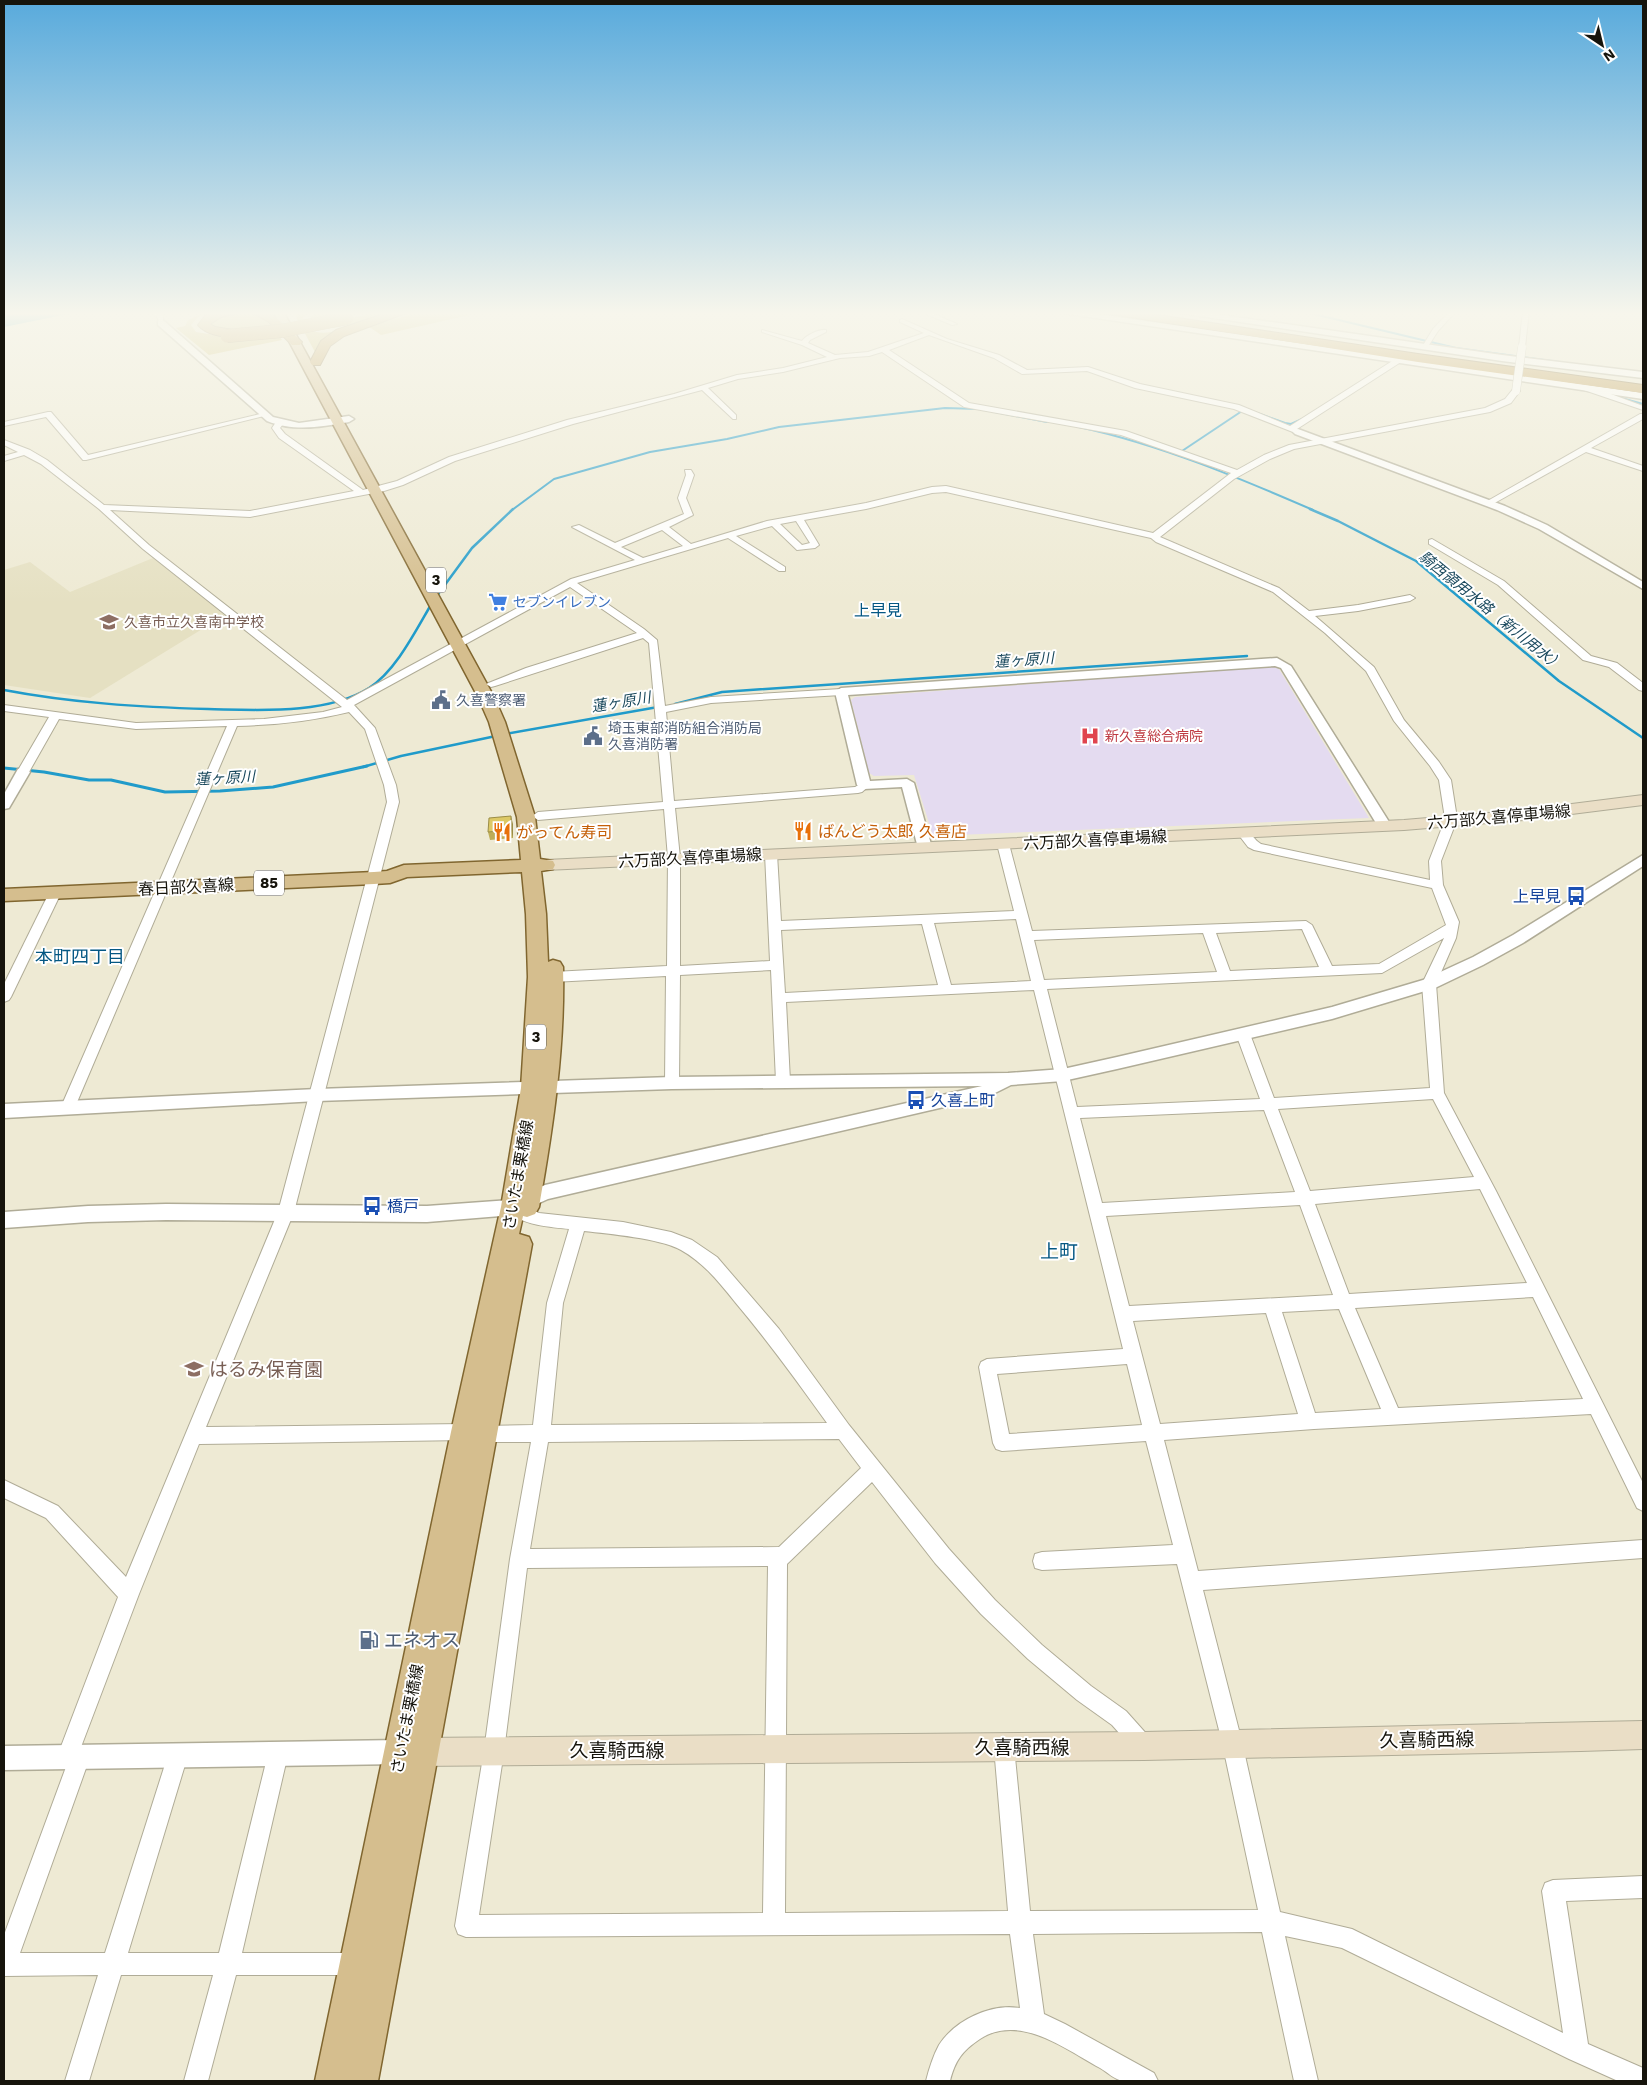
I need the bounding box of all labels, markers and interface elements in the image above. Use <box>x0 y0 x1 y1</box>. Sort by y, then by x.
north arrow <box>1577 20 1627 70</box>
text: N <box>1601 46 1618 65</box>
water label: 騎西領用水路（新川用水） <box>1415 547 1567 675</box>
road number: 3 <box>426 568 446 592</box>
supermarket icon: セブンイレブン <box>487 591 509 613</box>
place label: セブンイレブン <box>513 594 611 610</box>
district label: 上早見 <box>854 601 902 620</box>
school or university icon: 久喜市立久喜南中学校 <box>98 611 120 633</box>
place label: 久喜市立久喜南中学校 <box>124 614 264 630</box>
water label: 蓮ヶ原川 <box>993 649 1057 671</box>
water label: 蓮ヶ原川 <box>590 688 654 716</box>
public building icon: 久喜警察署 <box>430 689 452 711</box>
place label: 久喜警察署 <box>456 692 526 708</box>
place label: 埼玉東部消防組合消防局 久喜消防署 <box>608 720 762 752</box>
public building icon: 埼玉東部消防組合消防局 久喜消防署 <box>582 725 604 747</box>
hospital icon: 新久喜総合病院 <box>1079 725 1101 747</box>
place label: 新久喜総合病院 <box>1105 728 1203 744</box>
water label: 蓮ヶ原川 <box>195 767 257 789</box>
street label: 六万部久喜停車場線 <box>1426 801 1572 833</box>
restaurant icon: ばんどう太郎 久喜店 <box>792 820 814 842</box>
restaurant icon: がってん寿司 <box>491 821 513 843</box>
place label: ばんどう太郎 久喜店 <box>818 822 967 841</box>
place label: がってん寿司 <box>517 823 612 842</box>
street label: 六万部久喜停車場線 <box>1023 827 1167 853</box>
street label: 六万部久喜停車場線 <box>618 845 762 871</box>
road number: 85 <box>254 870 284 896</box>
street label: 春日部久喜線 <box>138 875 234 899</box>
bus stop icon: 上早見 <box>1565 885 1587 907</box>
place label: 上早見 <box>1513 887 1561 906</box>
district label: 本町四丁目 <box>35 946 125 967</box>
road number: 3 <box>526 1024 546 1050</box>
bus stop icon: 久喜上町 <box>905 1089 927 1111</box>
place label: 久喜上町 <box>931 1091 995 1110</box>
street label: さいたま栗橋線 <box>499 1118 537 1232</box>
bus stop icon: 橋戸 <box>361 1195 383 1217</box>
place label: 橋戸 <box>387 1197 419 1216</box>
district label: 上町 <box>1040 1240 1078 1263</box>
school or university icon: はるみ保育園 <box>183 1358 205 1380</box>
place label: はるみ保育園 <box>209 1358 323 1381</box>
fuel station icon: エネオス <box>358 1629 380 1651</box>
place label: エネオス <box>384 1629 460 1652</box>
street label: さいたま栗橋線 <box>387 1662 427 1776</box>
street label: 久喜騎西線 <box>1379 1728 1475 1752</box>
street label: 久喜騎西線 <box>974 1736 1070 1759</box>
street label: 久喜騎西線 <box>569 1739 665 1762</box>

